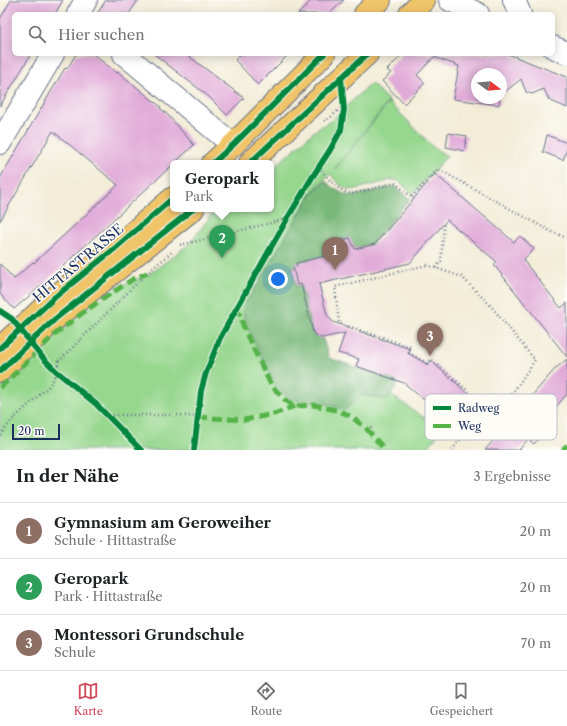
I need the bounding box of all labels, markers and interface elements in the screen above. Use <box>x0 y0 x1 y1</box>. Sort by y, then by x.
search box <box>12 12 555 56</box>
icon: search <box>26 23 48 45</box>
text: Hier suchen <box>58 25 145 44</box>
north arrow <box>471 68 507 104</box>
popup <box>170 160 274 212</box>
text: Geropark <box>185 169 259 188</box>
text: Park <box>185 188 213 204</box>
street label: HITTASTRASSE <box>29 220 127 306</box>
pin: 2 <box>209 225 235 258</box>
pin: 1 <box>322 237 348 270</box>
your location <box>268 269 288 289</box>
pin: 3 <box>417 323 443 356</box>
legend <box>425 394 557 440</box>
text: Radweg <box>458 401 499 415</box>
text: Weg <box>457 419 481 433</box>
scale bar <box>12 422 60 441</box>
text: 20 m <box>18 424 44 438</box>
text: In der Nähe <box>16 466 119 486</box>
text: 3 Ergebnisse <box>473 468 551 484</box>
text: Gymnasium am Geroweiher <box>54 513 271 532</box>
text: 1 <box>26 523 32 539</box>
text: 20 m <box>520 523 551 539</box>
text: Schule · Hittastraße <box>54 532 176 548</box>
text: Geropark <box>54 569 128 588</box>
text: 2 <box>25 579 33 595</box>
text: 20 m <box>520 579 551 595</box>
text: Park · Hittastraße <box>54 588 162 604</box>
text: Montessori Grundschule <box>54 625 244 644</box>
text: 3 <box>25 635 33 651</box>
text: 70 m <box>521 635 551 651</box>
text: Schule <box>54 644 96 660</box>
tab: Karte <box>74 680 103 718</box>
tab: Route <box>251 680 282 718</box>
tab: Gespeichert <box>430 680 493 718</box>

